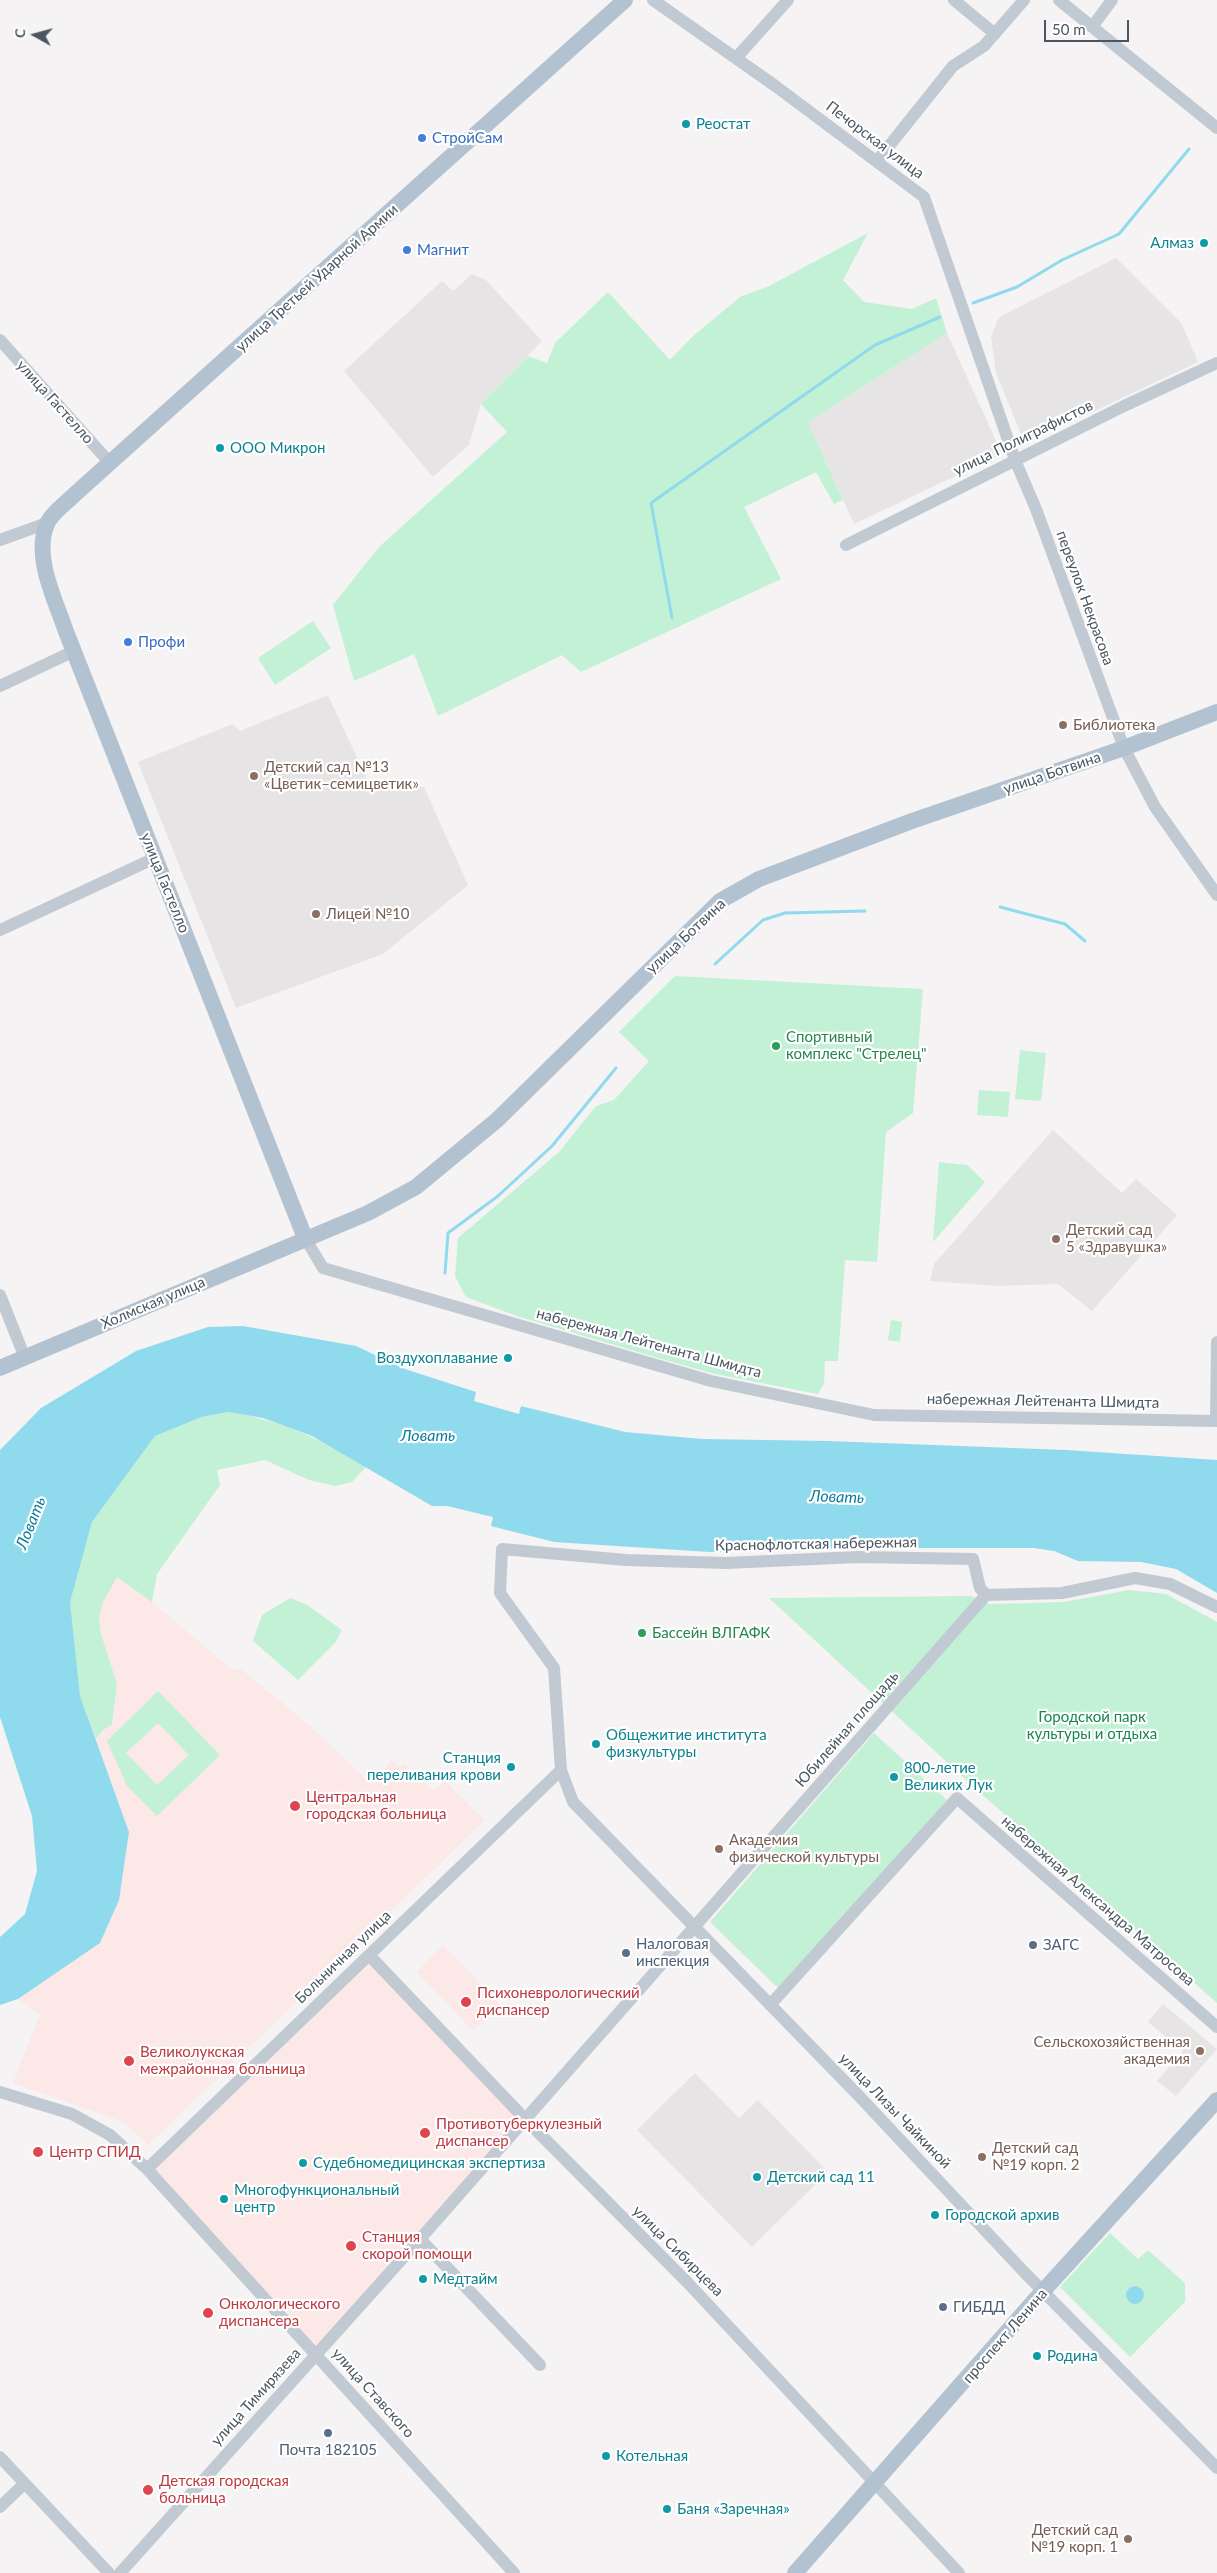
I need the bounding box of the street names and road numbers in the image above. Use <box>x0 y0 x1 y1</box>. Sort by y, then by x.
street label: Печорская улица <box>822 97 928 183</box>
street label: улица Третьей Ударной Армии <box>232 200 402 356</box>
street label: улица Гастелло <box>13 356 97 448</box>
street label: улица Полиграфистов <box>950 396 1096 480</box>
street label: переулок Некрасова <box>1052 528 1118 668</box>
street label: улица Ботвина <box>1001 748 1103 798</box>
street label: улица Гастелло <box>137 830 193 936</box>
street label: улица Ботвина <box>643 895 729 977</box>
street label: Холмская улица <box>98 1273 208 1333</box>
street label: набережная Лейтенанта Шмидта <box>534 1304 764 1382</box>
street label: набережная Лейтенанта Шмидта <box>927 1390 1159 1412</box>
street label: Краснофлотская набережная <box>715 1533 917 1555</box>
street label: Юбилейная площадь <box>792 1667 902 1791</box>
street label: набережная Александра Матросова <box>998 1812 1198 1990</box>
street label: Больничная улица <box>291 1907 395 2007</box>
street label: улица Лизы Чайкиной <box>835 2050 955 2172</box>
street label: улица Сибирцева <box>629 2202 727 2300</box>
street label: проспект Ленина <box>959 2285 1051 2387</box>
street label: улица Тимирязева <box>207 2344 305 2450</box>
street label: улица Ставского <box>328 2344 418 2442</box>

